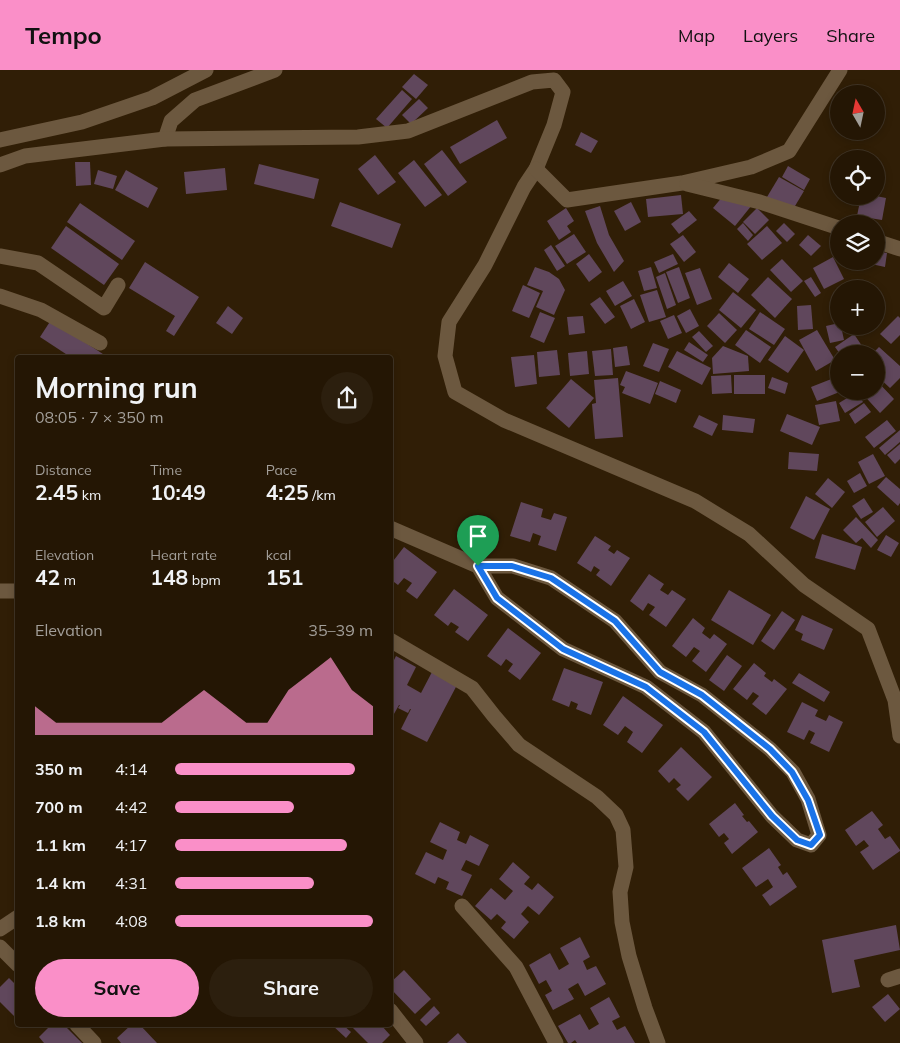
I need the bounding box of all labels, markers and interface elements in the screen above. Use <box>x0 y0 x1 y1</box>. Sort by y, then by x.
text: Tempo <box>25 20 102 50</box>
text: Map <box>678 24 715 47</box>
text: Layers <box>743 24 798 47</box>
text: Share <box>826 24 875 47</box>
north arrow <box>830 85 885 140</box>
map controls <box>830 85 885 400</box>
button: locate <box>830 150 885 205</box>
button: layers <box>830 215 885 270</box>
button: + <box>830 280 885 335</box>
button: − <box>830 345 885 400</box>
text: Morning run <box>35 370 198 405</box>
button: share <box>321 372 373 424</box>
text: 08:05 · 7 × 350 m <box>35 407 164 427</box>
text: Distance <box>35 461 92 479</box>
text: Time <box>150 461 182 479</box>
text: Pace <box>266 461 297 479</box>
text: 2.45 <box>35 479 78 505</box>
text: 10:49 <box>150 479 206 505</box>
text: 4:25 <box>266 479 309 505</box>
text: km <box>78 486 101 504</box>
text: /km <box>309 486 336 504</box>
pin <box>457 515 499 566</box>
icon: arrive <box>464 522 492 550</box>
text: Elevation <box>35 546 94 564</box>
text: Heart rate <box>150 546 217 564</box>
text: kcal <box>266 546 291 564</box>
text: 42 <box>35 564 60 590</box>
text: 148 <box>150 564 188 590</box>
text: 151 <box>266 564 303 590</box>
text: m <box>60 571 76 589</box>
text: bpm <box>188 571 221 589</box>
text: Elevation <box>35 620 103 640</box>
text: 35–39 m <box>308 620 373 640</box>
text: 350 m <box>35 759 83 779</box>
text: 4:14 <box>115 759 147 779</box>
text: 700 m <box>35 797 83 817</box>
text: 4:42 <box>115 797 147 817</box>
text: 1.1 km <box>35 835 86 855</box>
text: 4:17 <box>115 835 147 855</box>
text: 1.4 km <box>35 873 86 893</box>
text: 4:31 <box>115 873 147 893</box>
text: 1.8 km <box>35 911 86 931</box>
text: 4:08 <box>115 911 147 931</box>
button: Save <box>35 959 199 1017</box>
button: Share <box>209 959 373 1017</box>

